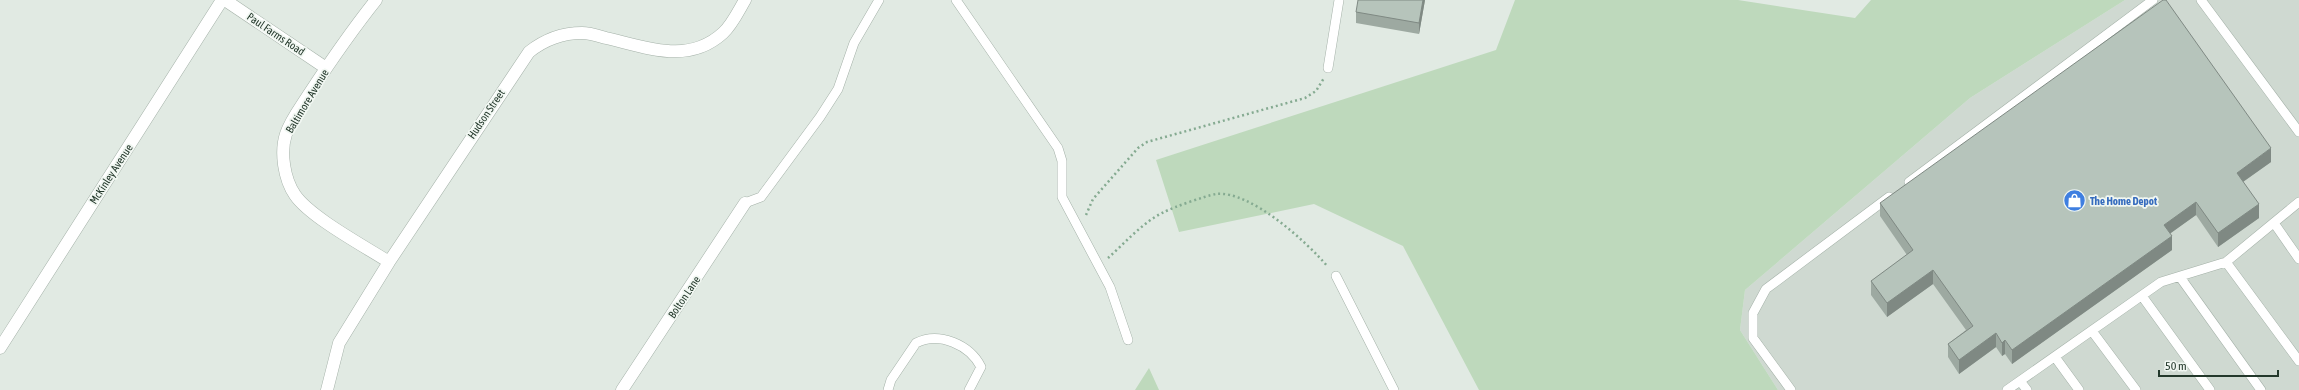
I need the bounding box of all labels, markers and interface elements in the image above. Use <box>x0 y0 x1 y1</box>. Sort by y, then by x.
street label: Paul Farms Road <box>245 10 307 58</box>
street label: Baltimore Avenue <box>283 67 331 135</box>
street label: Hudson Street <box>465 87 507 141</box>
street label: McKinley Avenue <box>87 142 135 206</box>
shop icon: The Home Depot <box>2061 188 2087 214</box>
place label: The Home Depot <box>2090 195 2158 207</box>
street label: Bolton Lane <box>666 274 702 320</box>
scale bar <box>2159 352 2278 378</box>
text: 50 m <box>2165 359 2187 373</box>

